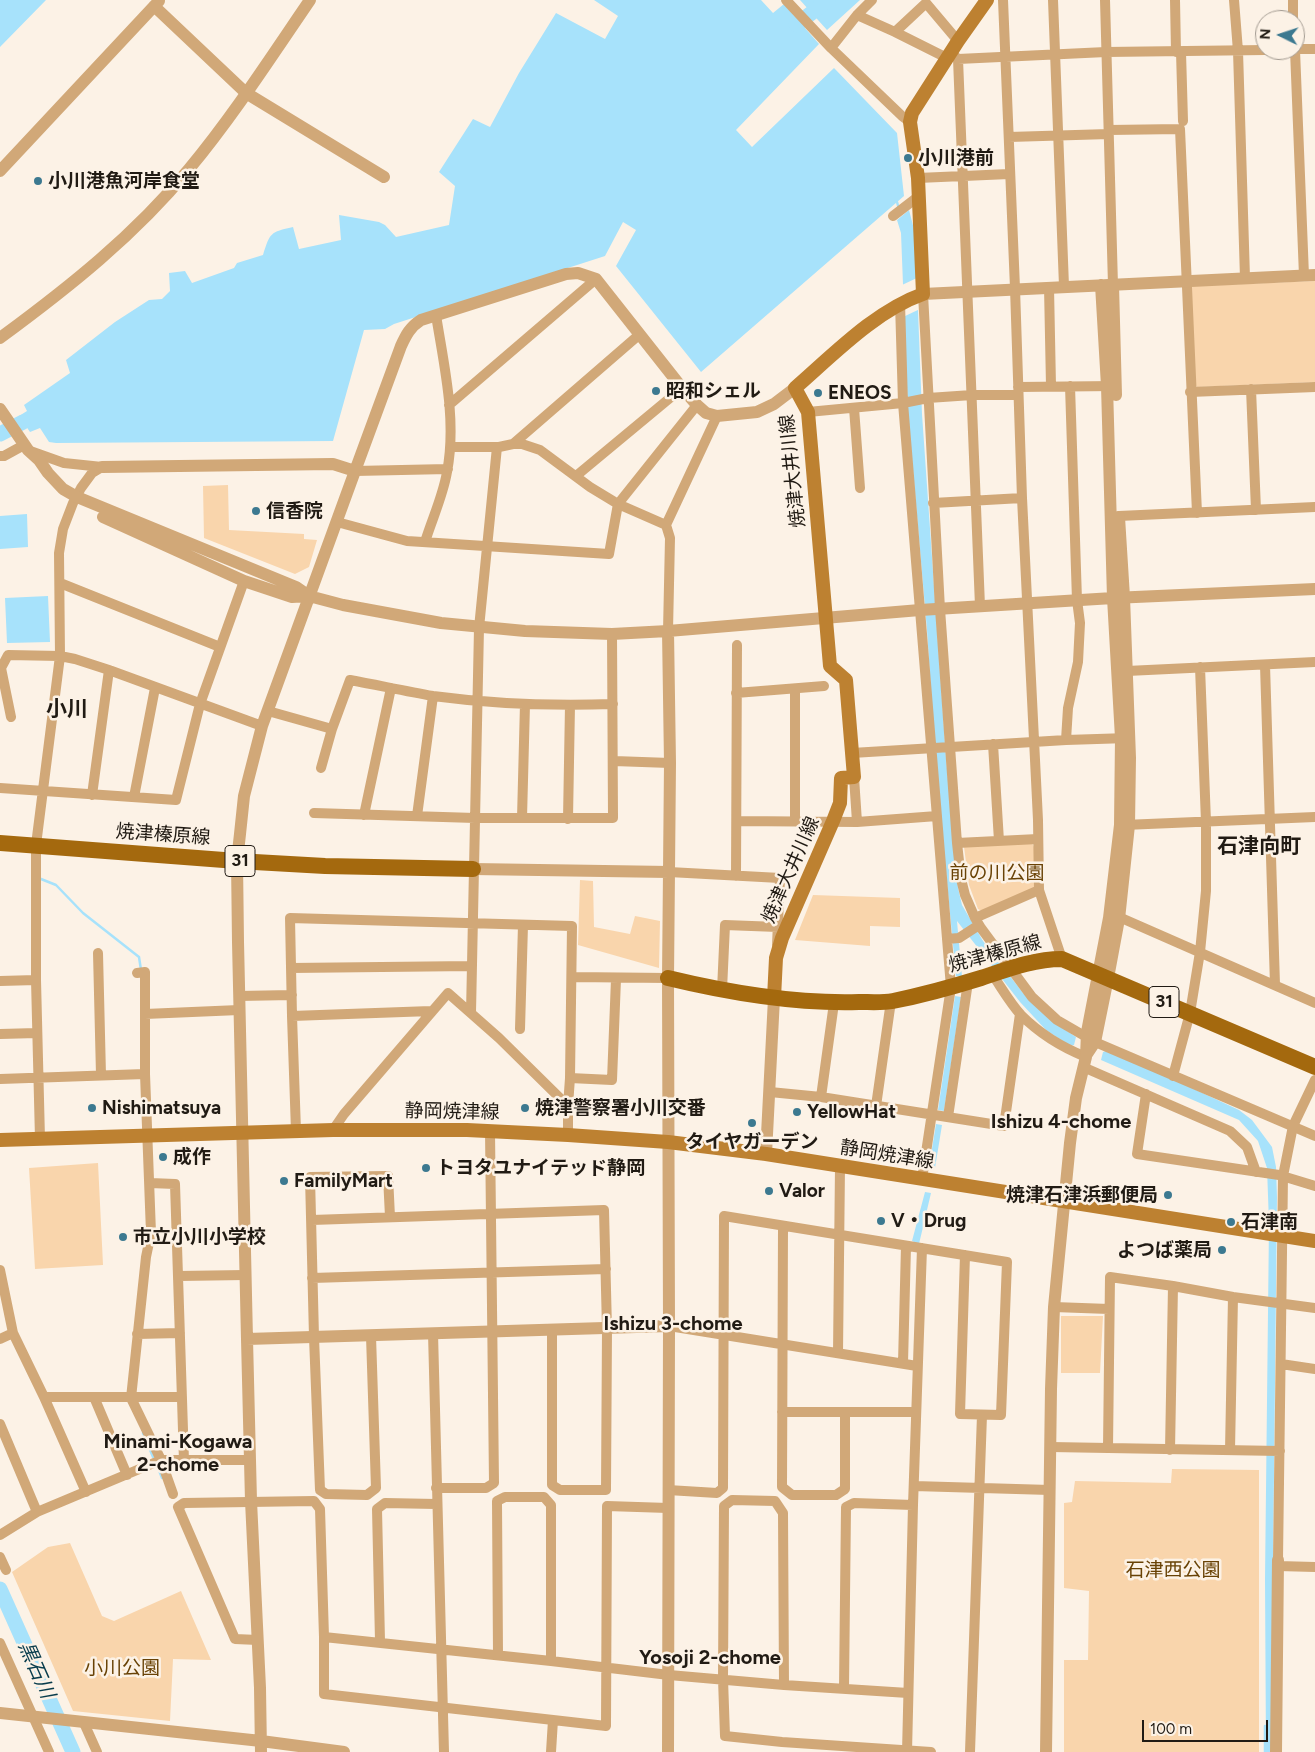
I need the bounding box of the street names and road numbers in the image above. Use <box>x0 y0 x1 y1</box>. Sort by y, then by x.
street label: 焼津大井川線 <box>776 413 810 529</box>
street label: 焼津大井川線 <box>757 813 825 927</box>
street label: 焼津榛原線 <box>115 820 211 850</box>
road number: 31 <box>225 846 255 876</box>
street label: 焼津榛原線 <box>946 931 1044 977</box>
road number: 31 <box>1149 986 1179 1018</box>
street label: 静岡焼津線 <box>404 1100 500 1124</box>
street label: 静岡焼津線 <box>838 1136 936 1174</box>

